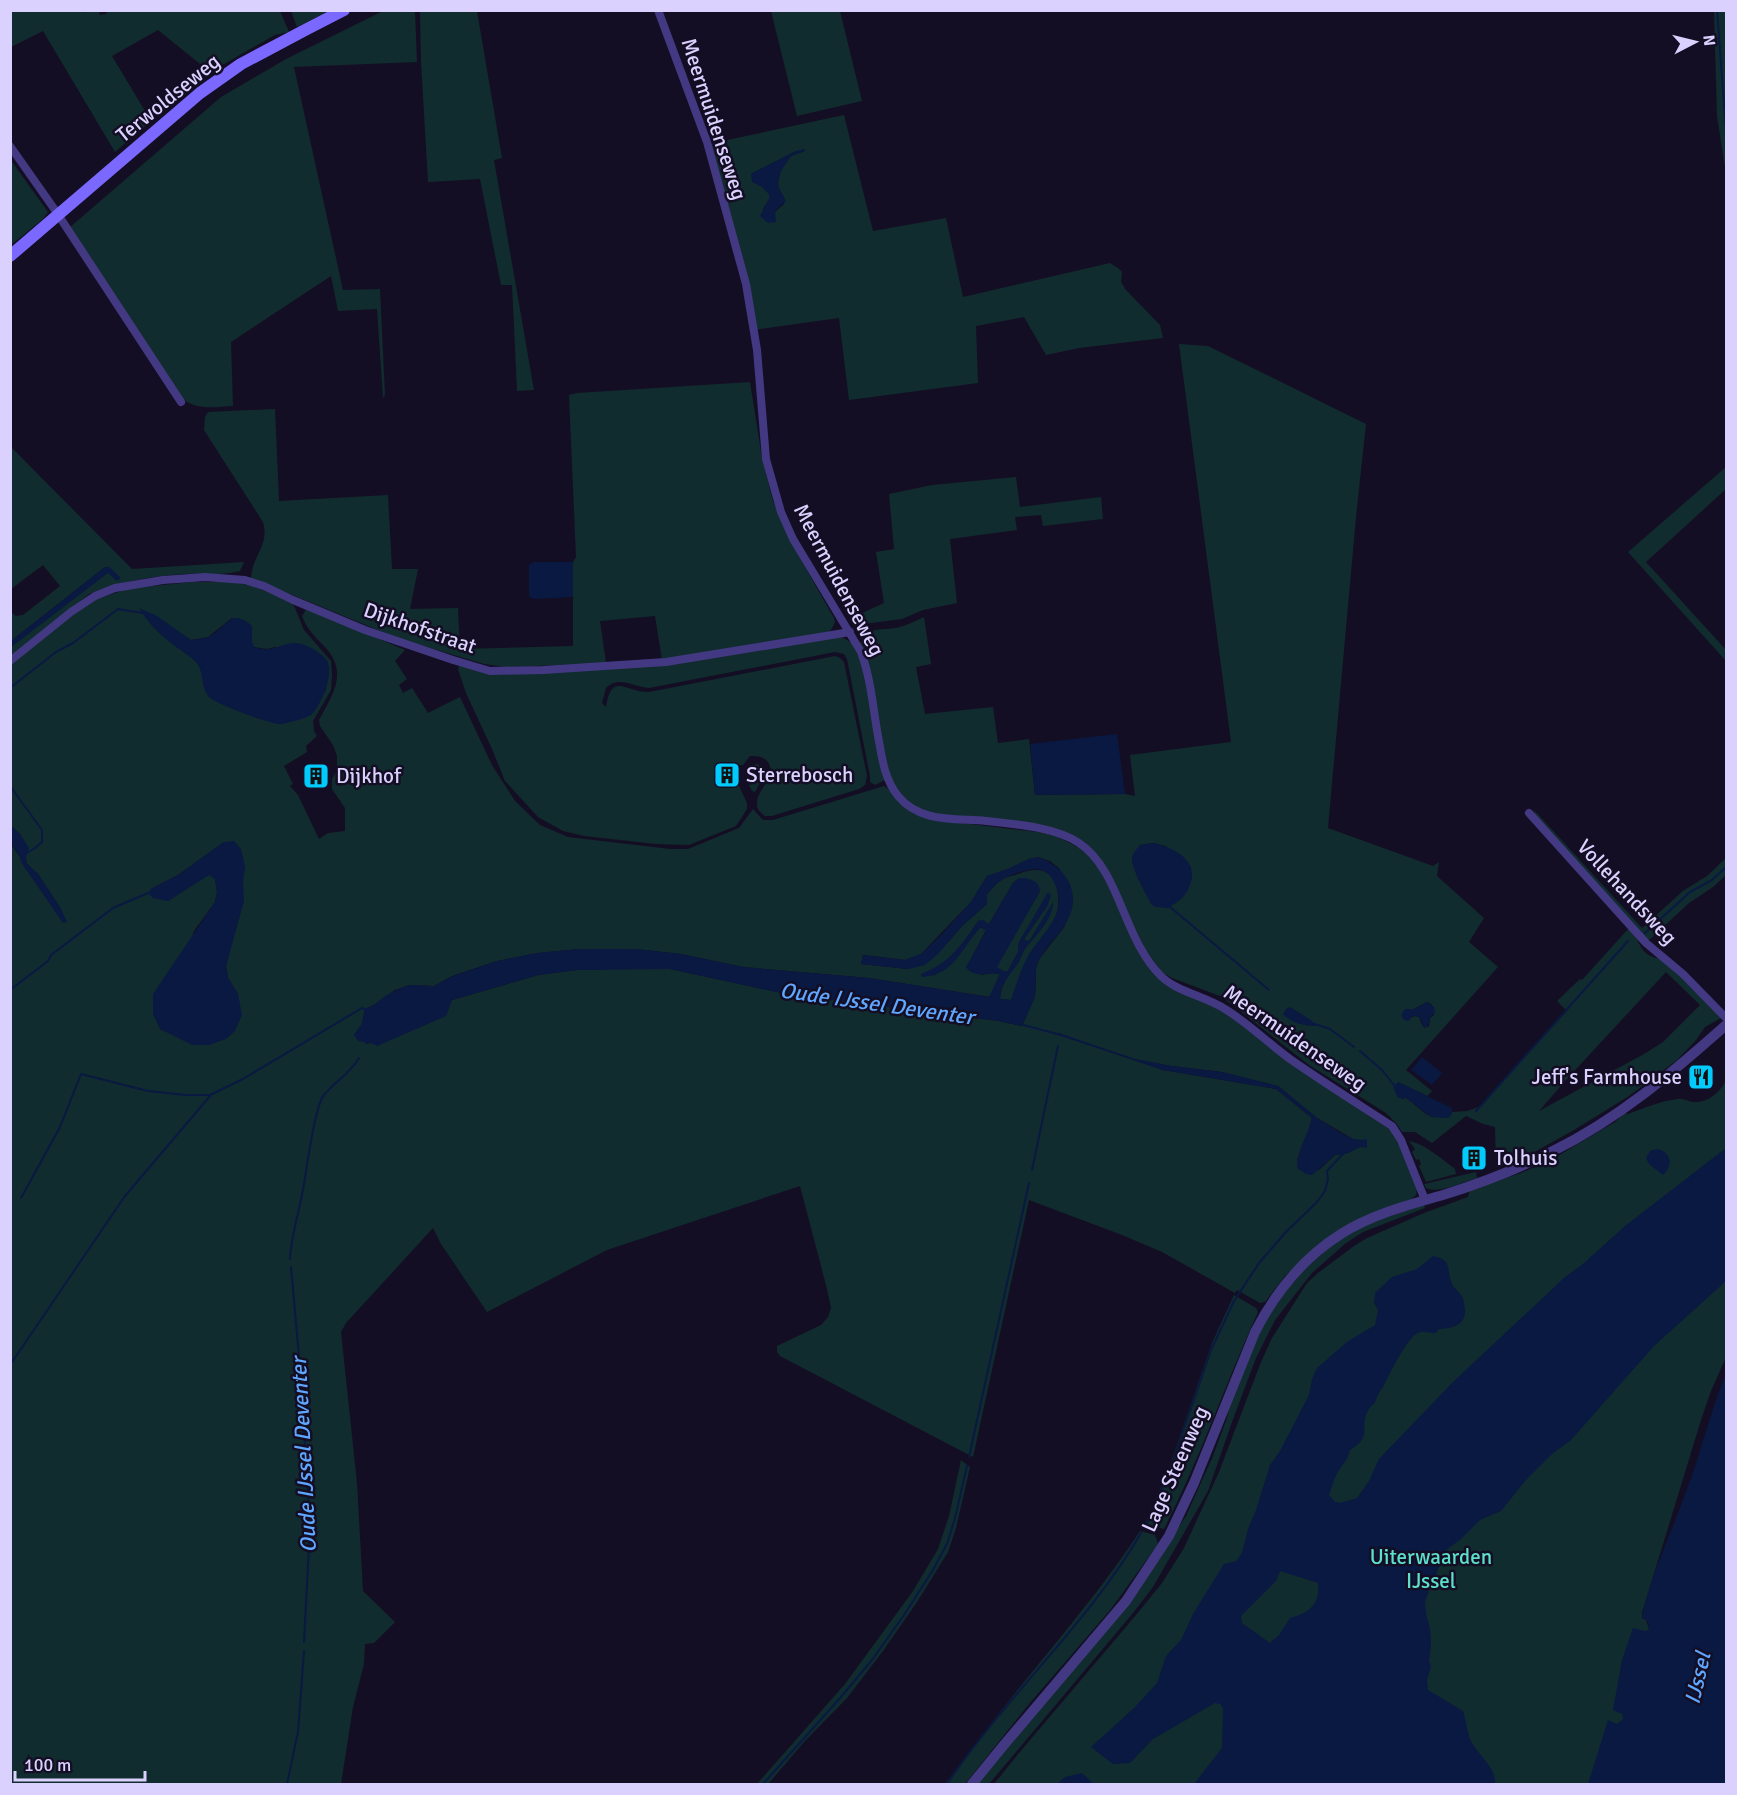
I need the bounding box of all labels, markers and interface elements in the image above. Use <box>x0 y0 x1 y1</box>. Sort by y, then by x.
north arrow <box>1665 12 1725 72</box>
text: N <box>1698 34 1719 47</box>
street label: Meermuidenseweg <box>676 35 752 203</box>
street label: Terwoldseweg <box>111 48 225 148</box>
street label: Meermuidenseweg <box>788 499 890 661</box>
street label: Dijkhofstraat <box>360 597 480 659</box>
building icon: Sterrebosch <box>712 760 742 790</box>
building icon: Dijkhof <box>301 761 331 791</box>
place label: Sterrebosch <box>746 762 853 788</box>
place label: Dijkhof <box>336 763 402 789</box>
street label: Vollehandsweg <box>1572 834 1682 950</box>
water label: Oude IJssel Deventer <box>778 977 979 1031</box>
street label: Meermuidenseweg <box>1218 979 1372 1097</box>
restaurant icon: Jeff's Farmhouse <box>1686 1062 1716 1092</box>
place label: Jeff's Farmhouse <box>1532 1064 1682 1090</box>
building icon: Tolhuis <box>1459 1143 1489 1173</box>
place label: Tolhuis <box>1494 1145 1557 1171</box>
water label: Oude IJssel Deventer <box>285 1354 322 1553</box>
street label: Lage Steenweg <box>1136 1402 1214 1536</box>
park label: Uiterwaarden IJssel <box>1370 1544 1492 1594</box>
water label: IJssel <box>1678 1648 1717 1707</box>
scale bar <box>15 1744 146 1782</box>
text: 100 m <box>24 1754 71 1776</box>

